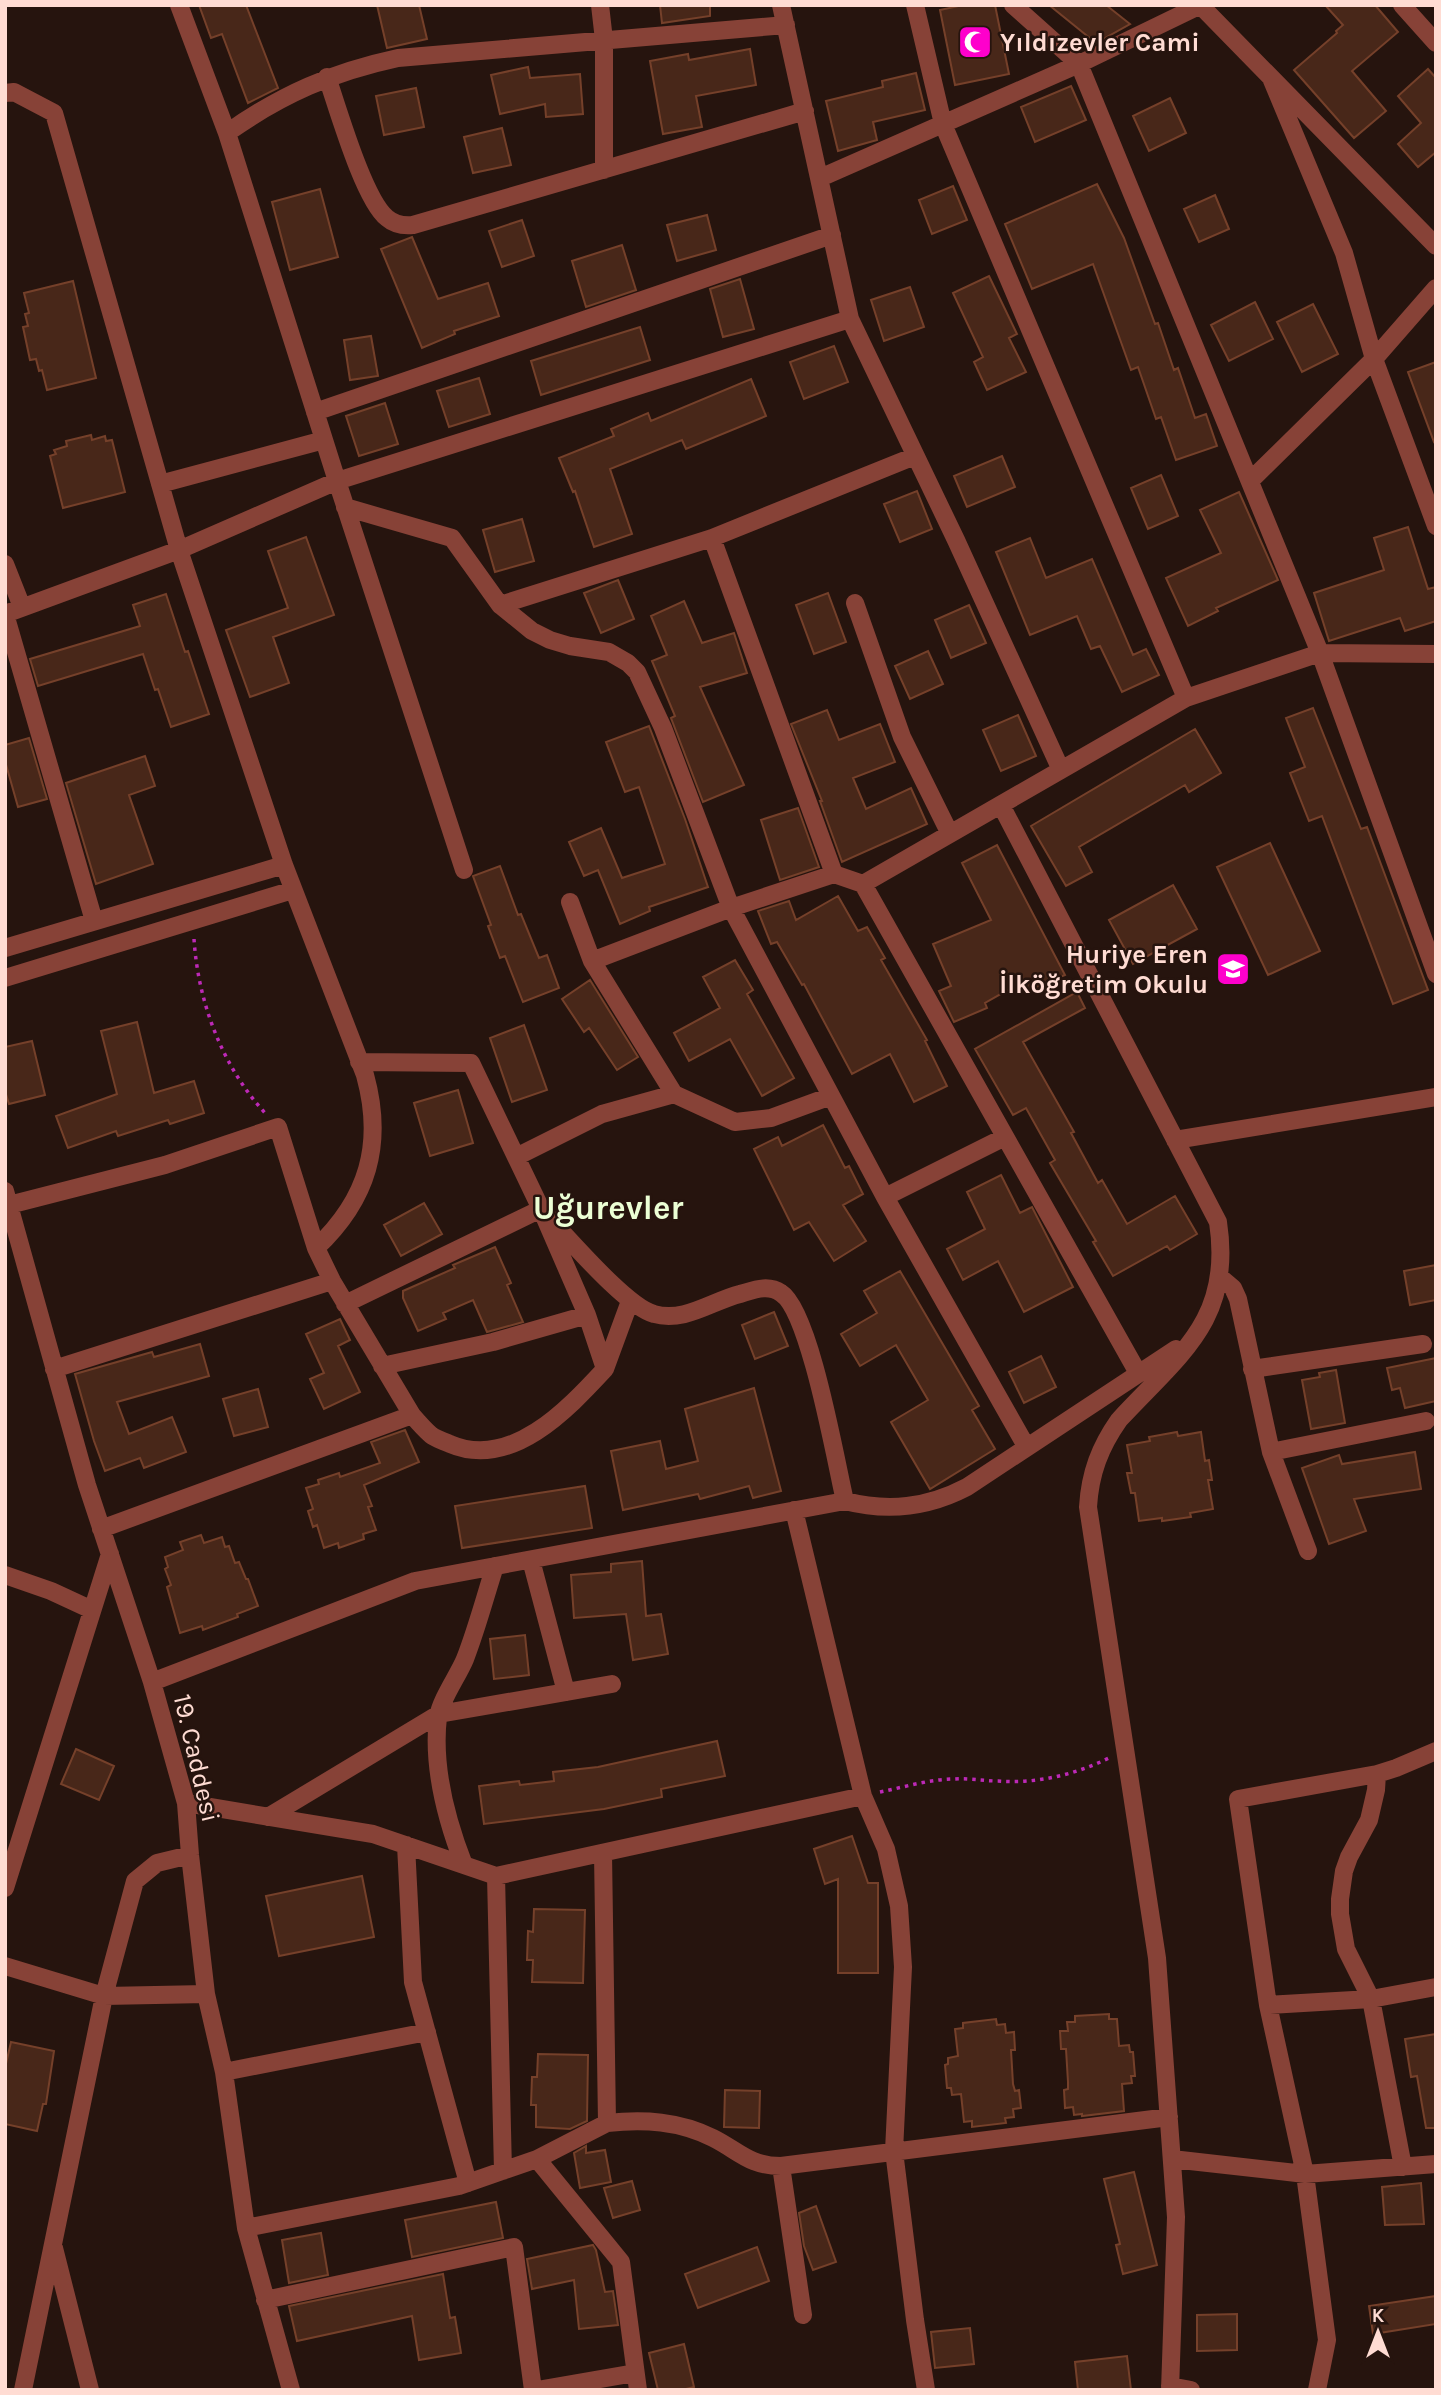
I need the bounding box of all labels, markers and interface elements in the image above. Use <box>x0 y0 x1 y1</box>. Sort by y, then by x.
mosque icon: Yıldızevler Cami <box>956 23 994 61</box>
place label: Yıldızevler Cami <box>1000 27 1200 58</box>
place label: Huriye Eren İlköğretim Okulu <box>999 939 1208 1000</box>
school or university icon: Huriye Eren İlköğretim Okulu <box>1214 950 1252 988</box>
district label: Uğurevler <box>533 1189 683 1227</box>
street label: 19. Caddesi <box>167 1691 226 1825</box>
north arrow <box>1343 2297 1413 2367</box>
text: K <box>1372 2305 1385 2327</box>

